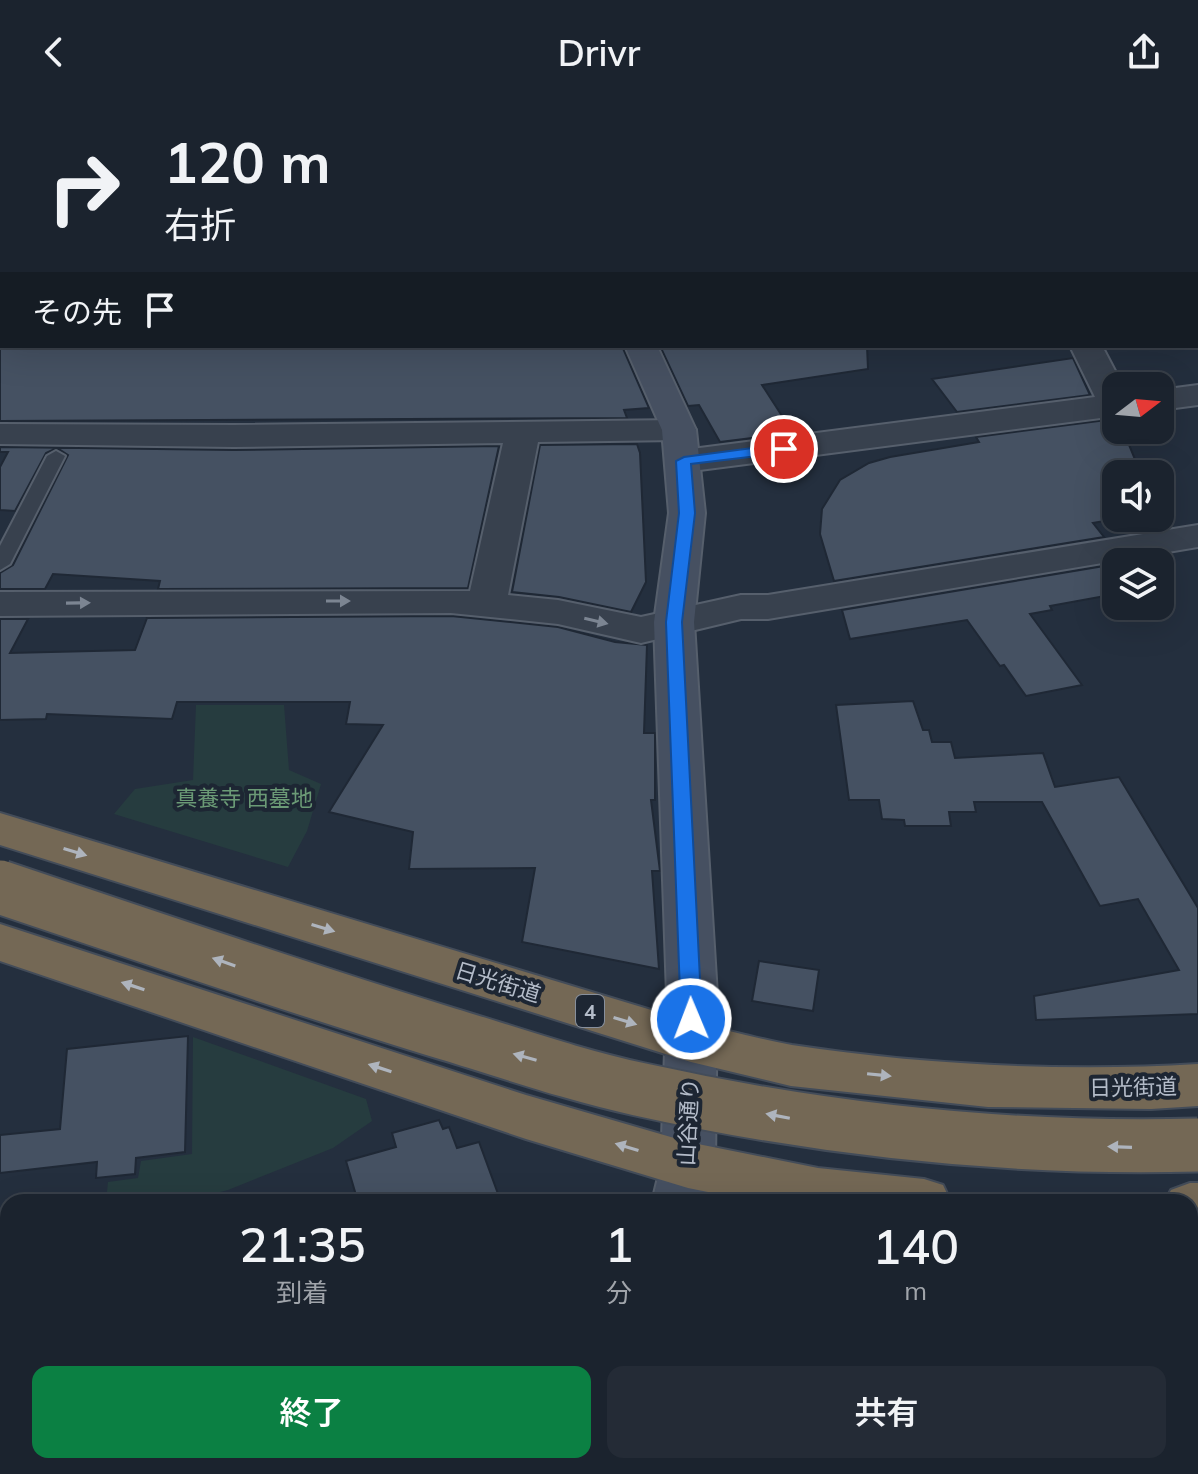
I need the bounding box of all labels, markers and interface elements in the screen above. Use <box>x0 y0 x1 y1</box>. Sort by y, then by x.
icon: back <box>32 30 76 74</box>
text: Drivr <box>558 30 640 75</box>
icon: share <box>1122 30 1166 74</box>
text: 120 m <box>164 127 331 197</box>
icon: right <box>32 136 136 240</box>
text: 右折 <box>164 202 236 247</box>
icon: arrive <box>138 288 182 332</box>
text: その先 <box>32 293 122 331</box>
north arrow <box>1102 372 1174 444</box>
map controls <box>1102 372 1174 620</box>
pin <box>750 415 818 483</box>
icon: arrive <box>762 427 806 471</box>
button: sound <box>1102 460 1174 532</box>
button: layers <box>1102 548 1174 620</box>
one-way arrow <box>326 595 351 607</box>
one-way arrow <box>66 597 91 609</box>
one-way arrow <box>584 615 609 628</box>
park label: 真養寺 西墓地 <box>175 784 313 812</box>
one-way arrow <box>63 846 87 859</box>
one-way arrow <box>311 922 335 935</box>
one-way arrow <box>211 956 235 968</box>
street label: 日光街道 <box>452 956 544 1008</box>
position arrow <box>649 977 733 1061</box>
one-way arrow <box>121 979 145 992</box>
road number: 4 <box>576 995 604 1027</box>
one-way arrow <box>613 1016 637 1028</box>
one-way arrow <box>513 1050 537 1063</box>
one-way arrow <box>367 1061 391 1073</box>
one-way arrow <box>867 1068 892 1081</box>
street label: 日光街道 <box>1089 1072 1177 1102</box>
street label: 山谷通り <box>672 1077 704 1167</box>
one-way arrow <box>765 1109 790 1121</box>
one-way arrow <box>615 1140 639 1153</box>
one-way arrow <box>1107 1141 1132 1154</box>
text: 21:35 <box>239 1214 366 1274</box>
text: 1 <box>605 1214 633 1274</box>
text: 140 <box>873 1216 959 1276</box>
text: m <box>904 1274 927 1307</box>
text: 到着 <box>276 1276 328 1309</box>
text: 分 <box>606 1276 632 1309</box>
button: 終了 <box>32 1366 591 1458</box>
button: 共有 <box>607 1366 1166 1458</box>

